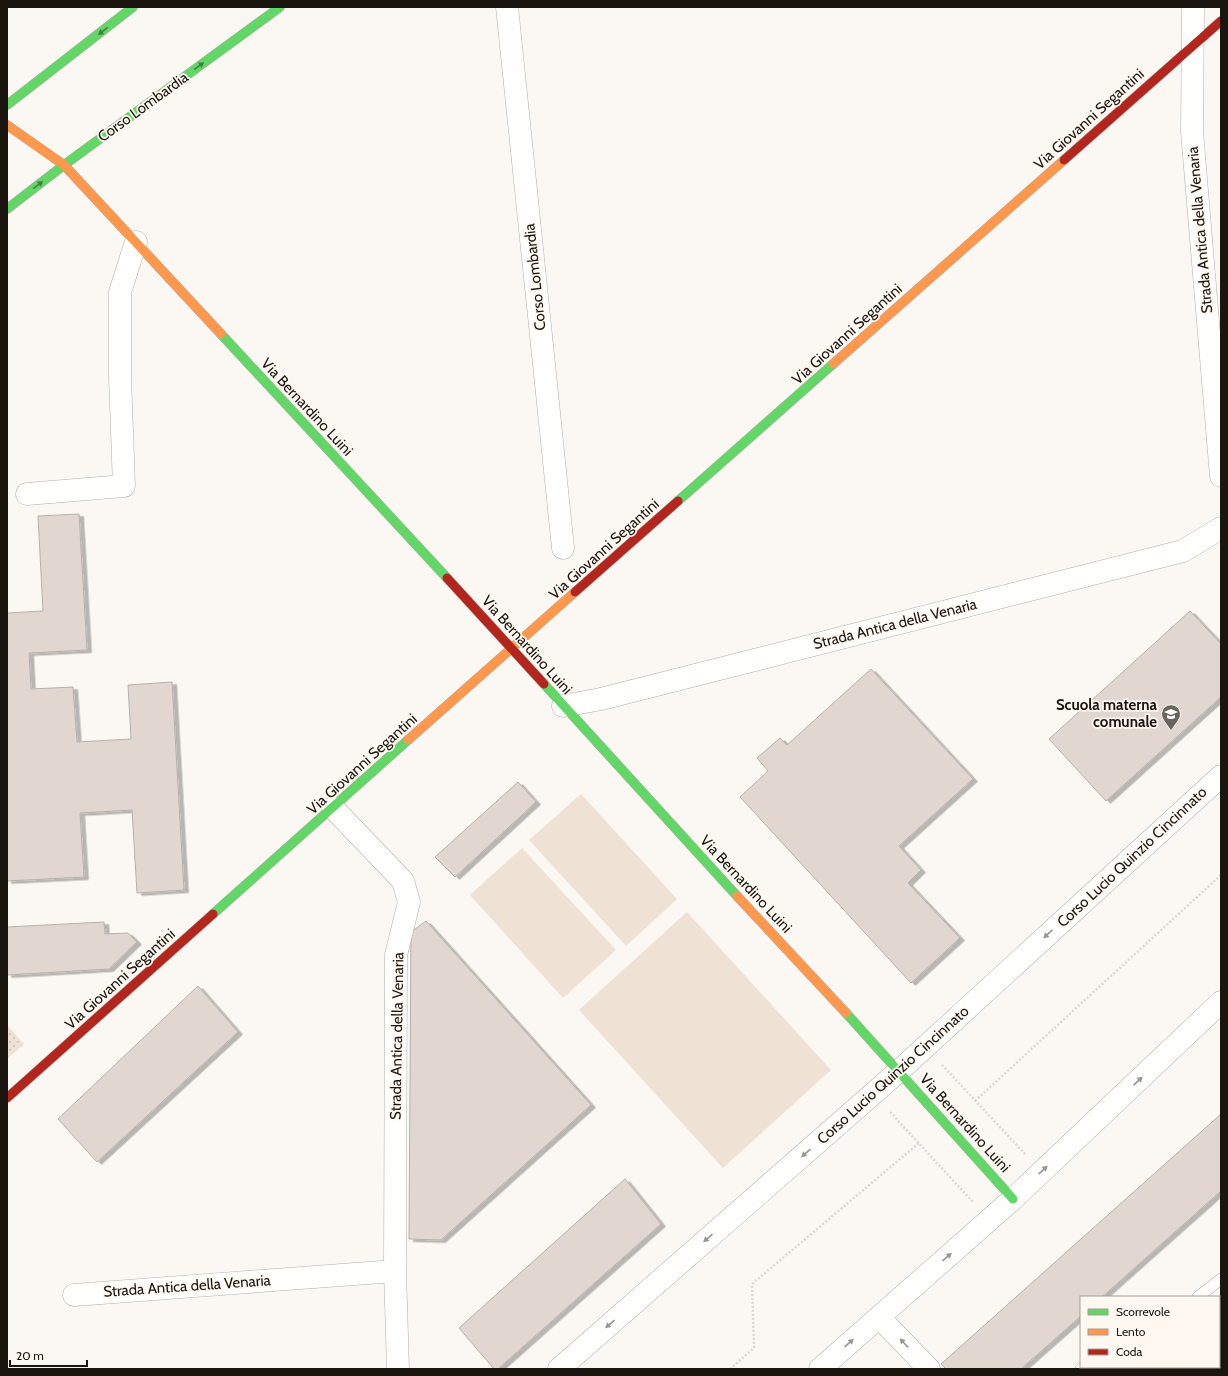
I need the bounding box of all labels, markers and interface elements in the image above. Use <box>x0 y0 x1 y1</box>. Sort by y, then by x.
one-way arrow <box>97 27 108 35</box>
one-way arrow <box>194 62 204 70</box>
street label: Via Giovanni Segantini <box>1030 65 1148 173</box>
street label: Corso Lombardia <box>94 68 192 146</box>
street label: Strada Antica della Venaria <box>1184 145 1216 314</box>
one-way arrow <box>32 180 43 189</box>
street label: Corso Lombardia <box>520 222 550 331</box>
street label: Via Giovanni Segantini <box>788 280 906 388</box>
street label: Via Bernardino Luini <box>257 355 357 459</box>
street label: Via Giovanni Segantini <box>545 495 663 603</box>
street label: Via Bernardino Luini <box>478 592 576 698</box>
street label: Strada Antica della Venaria <box>811 595 979 653</box>
place label: Scuola materna comunale <box>1056 696 1158 731</box>
school or university icon: Scuola materna comunale <box>1160 703 1182 731</box>
street label: Via Giovanni Segantini <box>303 710 421 818</box>
street label: Corso Lucio Quinzio Cincinnato <box>1054 783 1210 931</box>
street label: Via Bernardino Luini <box>696 832 796 936</box>
street label: Via Giovanni Segantini <box>61 925 179 1033</box>
one-way arrow <box>1043 930 1053 939</box>
street label: Strada Antica della Venaria <box>387 951 407 1120</box>
street label: Corso Lucio Quinzio Cincinnato <box>813 1002 973 1148</box>
street label: Via Bernardino Luini <box>916 1070 1014 1176</box>
one-way arrow <box>1133 1076 1143 1085</box>
one-way arrow <box>800 1148 811 1157</box>
one-way arrow <box>1038 1165 1048 1175</box>
one-way arrow <box>703 1234 713 1243</box>
one-way arrow <box>942 1253 952 1262</box>
street label: Strada Antica della Venaria <box>103 1271 272 1301</box>
legend <box>1080 1296 1220 1368</box>
text: Scorrevole <box>1116 1304 1170 1319</box>
one-way arrow <box>605 1320 615 1329</box>
text: Lento <box>1116 1324 1146 1339</box>
one-way arrow <box>899 1338 909 1348</box>
one-way arrow <box>844 1339 855 1348</box>
scale bar <box>10 1342 87 1368</box>
text: Coda <box>1116 1344 1142 1359</box>
text: 20 m <box>16 1348 44 1363</box>

